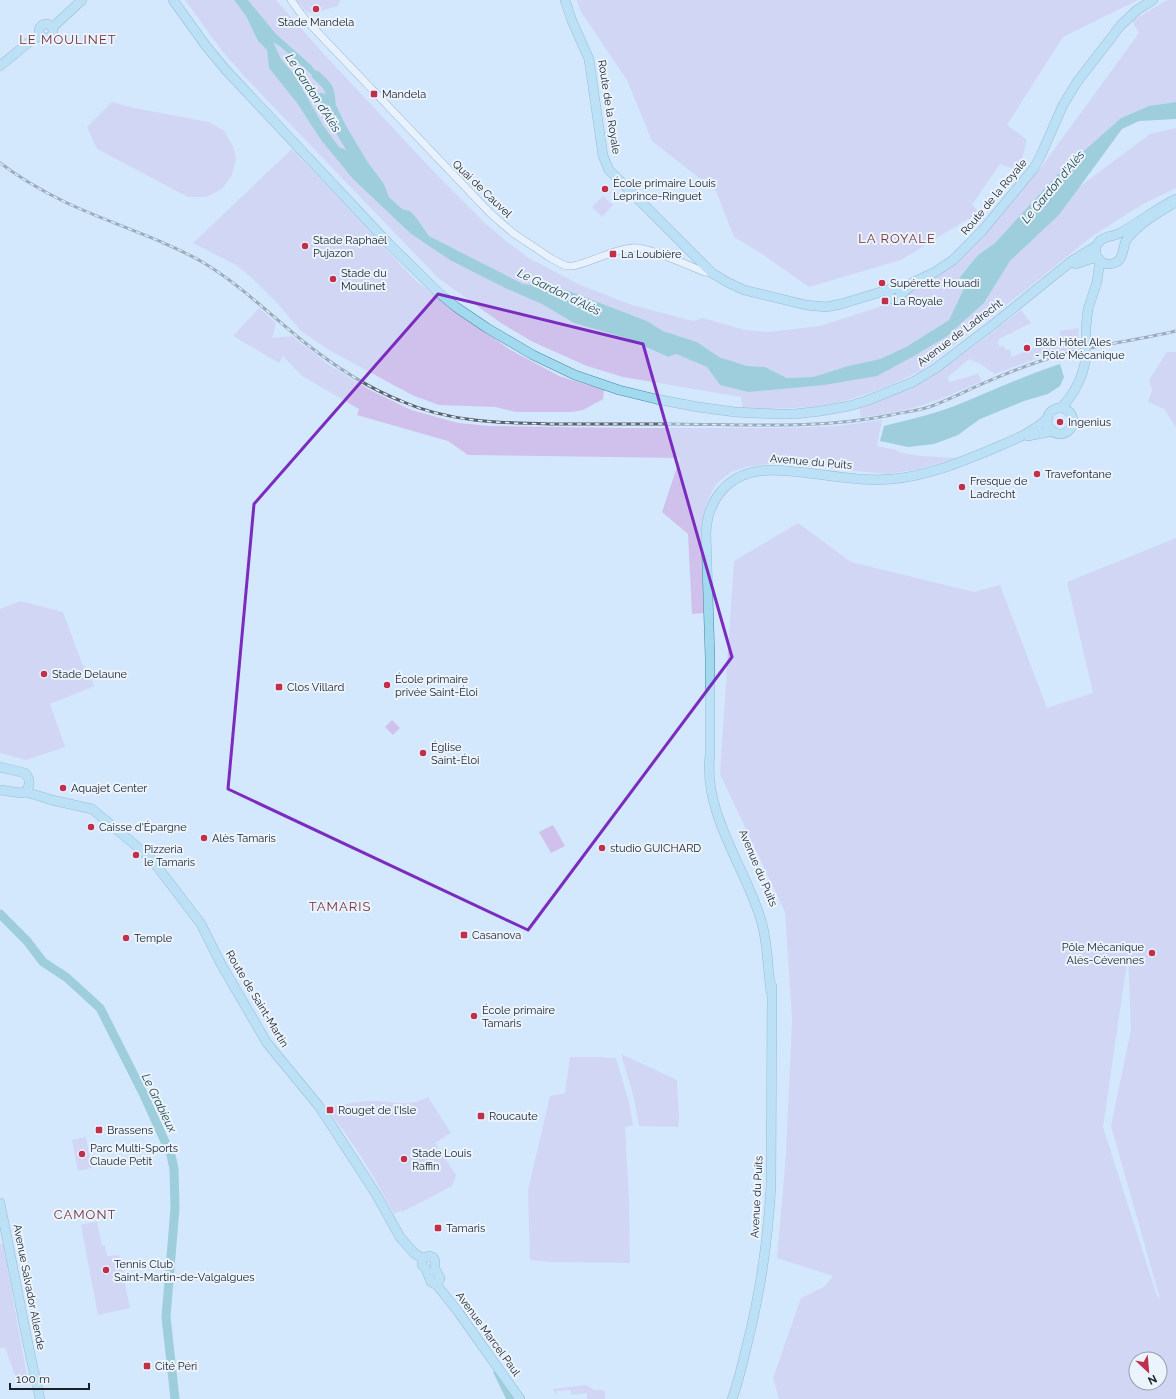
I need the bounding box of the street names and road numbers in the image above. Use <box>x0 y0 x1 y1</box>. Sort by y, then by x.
street label: Route de la Royale <box>595 59 623 156</box>
street label: Route de la Royale <box>958 156 1030 238</box>
street label: Quai de Cauvel <box>450 157 514 221</box>
street label: Avenue de Ladrecht <box>915 297 1005 369</box>
street label: Avenue du Puits <box>769 452 853 472</box>
street label: Avenue du Puits <box>736 828 780 908</box>
street label: Route de Saint-Martin <box>223 948 291 1050</box>
street label: Avenue du Puits <box>748 1156 766 1238</box>
street label: Avenue Salvador Allende <box>10 1223 48 1351</box>
street label: Avenue Marcel Paul <box>453 1289 523 1379</box>

